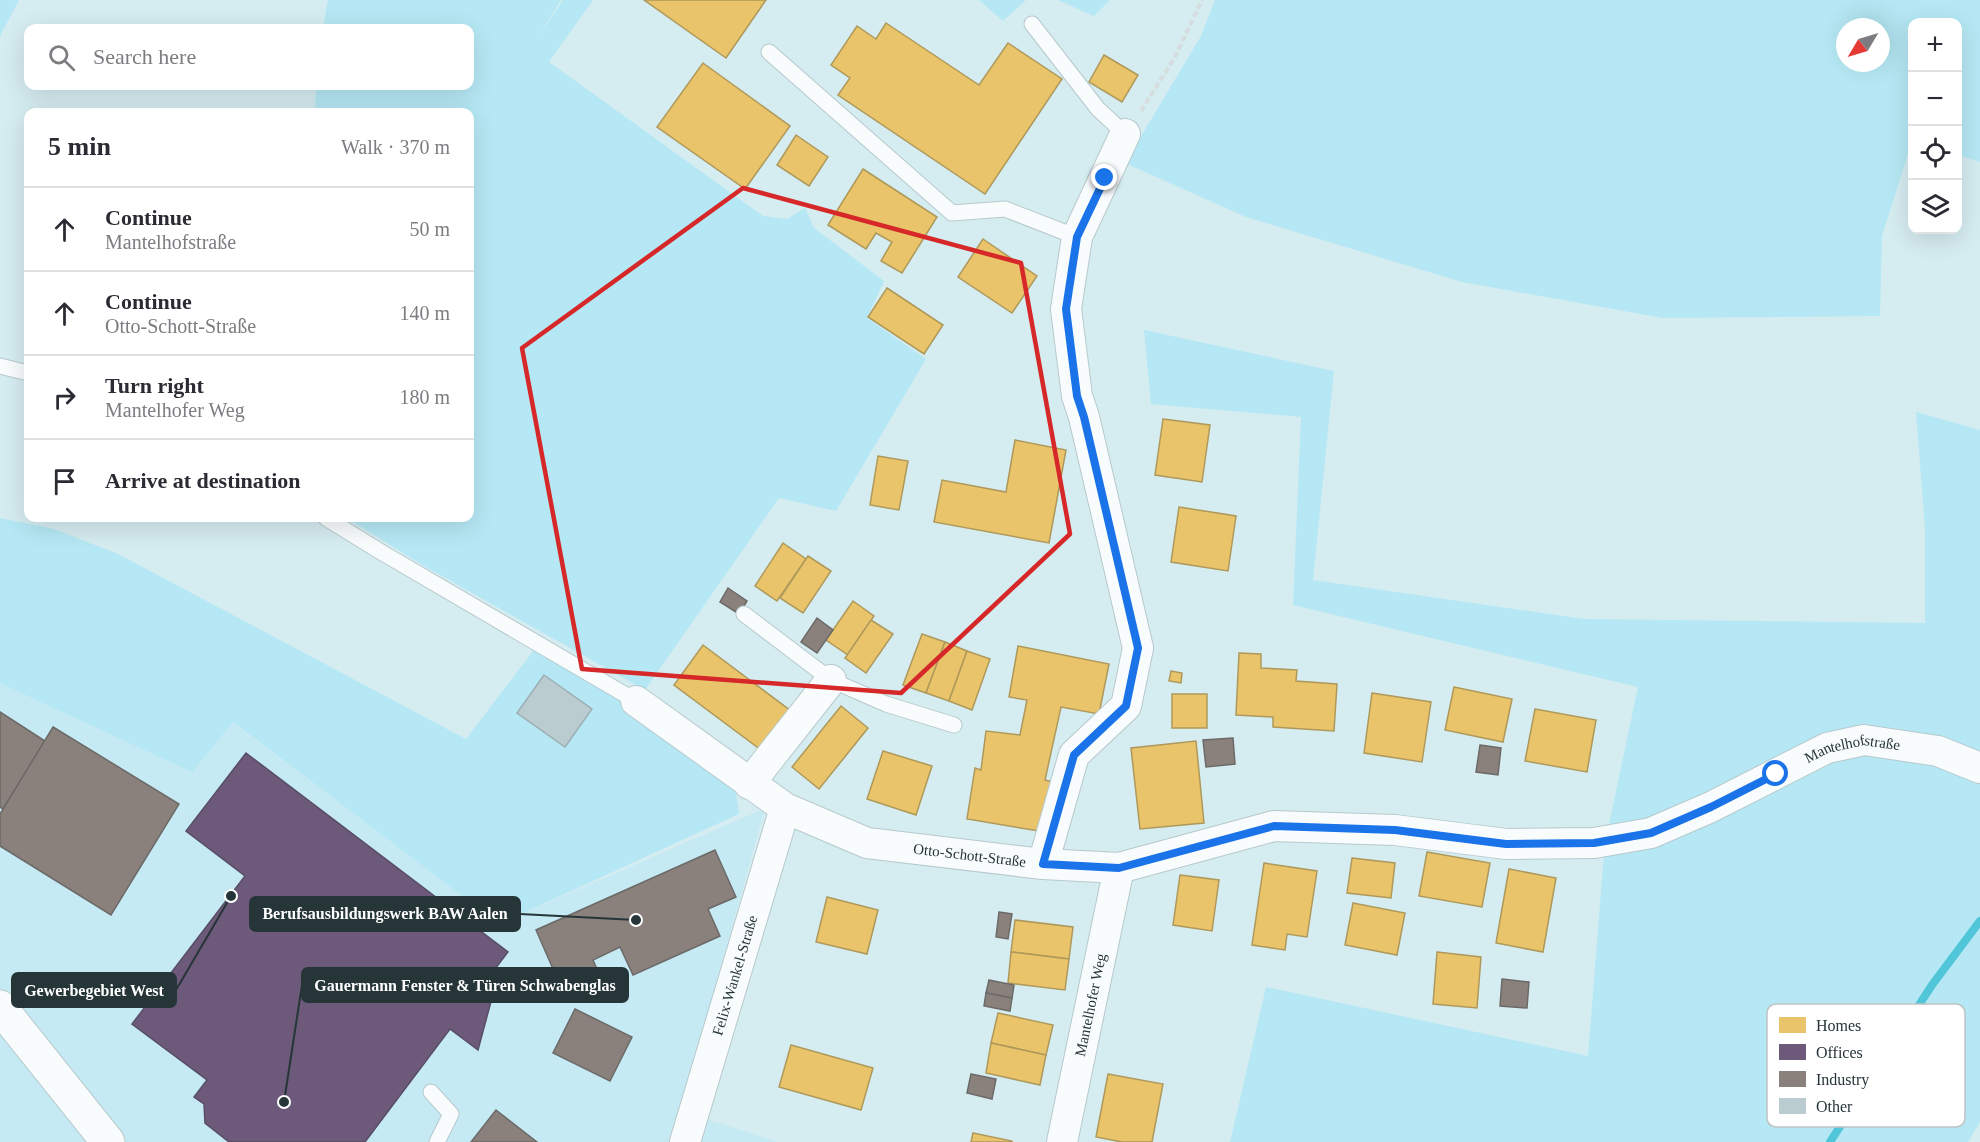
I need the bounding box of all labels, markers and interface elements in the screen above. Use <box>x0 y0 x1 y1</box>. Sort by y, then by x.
north arrow <box>1836 18 1890 72</box>
map controls <box>1908 18 1962 234</box>
button: + <box>1908 18 1962 72</box>
search box <box>24 24 474 90</box>
icon: search <box>45 41 78 74</box>
text: Search here <box>93 44 196 69</box>
button: − <box>1908 72 1962 126</box>
button: locate <box>1908 126 1962 180</box>
text: 5 min <box>48 132 111 161</box>
text: Walk · 370 m <box>341 136 450 158</box>
route end <box>1091 164 1117 190</box>
button: layers <box>1908 180 1962 234</box>
text: Continue <box>105 205 192 230</box>
icon: ahead <box>48 213 81 246</box>
text: 50 m <box>409 218 450 240</box>
text: Mantelhofstraße <box>105 231 236 253</box>
text: Continue <box>105 289 192 314</box>
icon: ahead <box>48 297 81 330</box>
text: 140 m <box>399 302 450 324</box>
text: Otto-Schott-Straße <box>105 315 256 337</box>
text: Turn right <box>105 373 204 398</box>
icon: right <box>48 381 81 414</box>
text: 180 m <box>399 386 450 408</box>
text: Mantelhofer Weg <box>105 399 245 421</box>
icon: arrive <box>48 465 81 498</box>
text: Arrive at destination <box>105 468 301 493</box>
street label: Mantelhofstraße <box>1802 732 1902 766</box>
route start <box>1762 760 1788 786</box>
street label: Otto-Schott-Straße <box>912 841 1027 870</box>
callout: Berufsausbildungswerk BAW Aalen <box>250 897 520 931</box>
text: Berufsausbildungswerk BAW Aalen <box>262 905 508 923</box>
street label: Felix-Wankel-Straße <box>709 913 761 1037</box>
street label: Mantelhofer Weg <box>1072 952 1109 1058</box>
callout: Gauermann Fenster & Türen Schwabenglas <box>302 968 628 1002</box>
callout: Gewerbegebiet West <box>12 973 176 1007</box>
text: Gauermann Fenster & Türen Schwabenglas <box>314 977 616 995</box>
text: Gewerbegebiet West <box>24 982 165 1000</box>
legend <box>1767 1004 1965 1127</box>
text: Homes <box>1816 1017 1861 1034</box>
text: Offices <box>1816 1044 1863 1061</box>
text: Industry <box>1816 1071 1869 1089</box>
text: Other <box>1816 1098 1853 1115</box>

